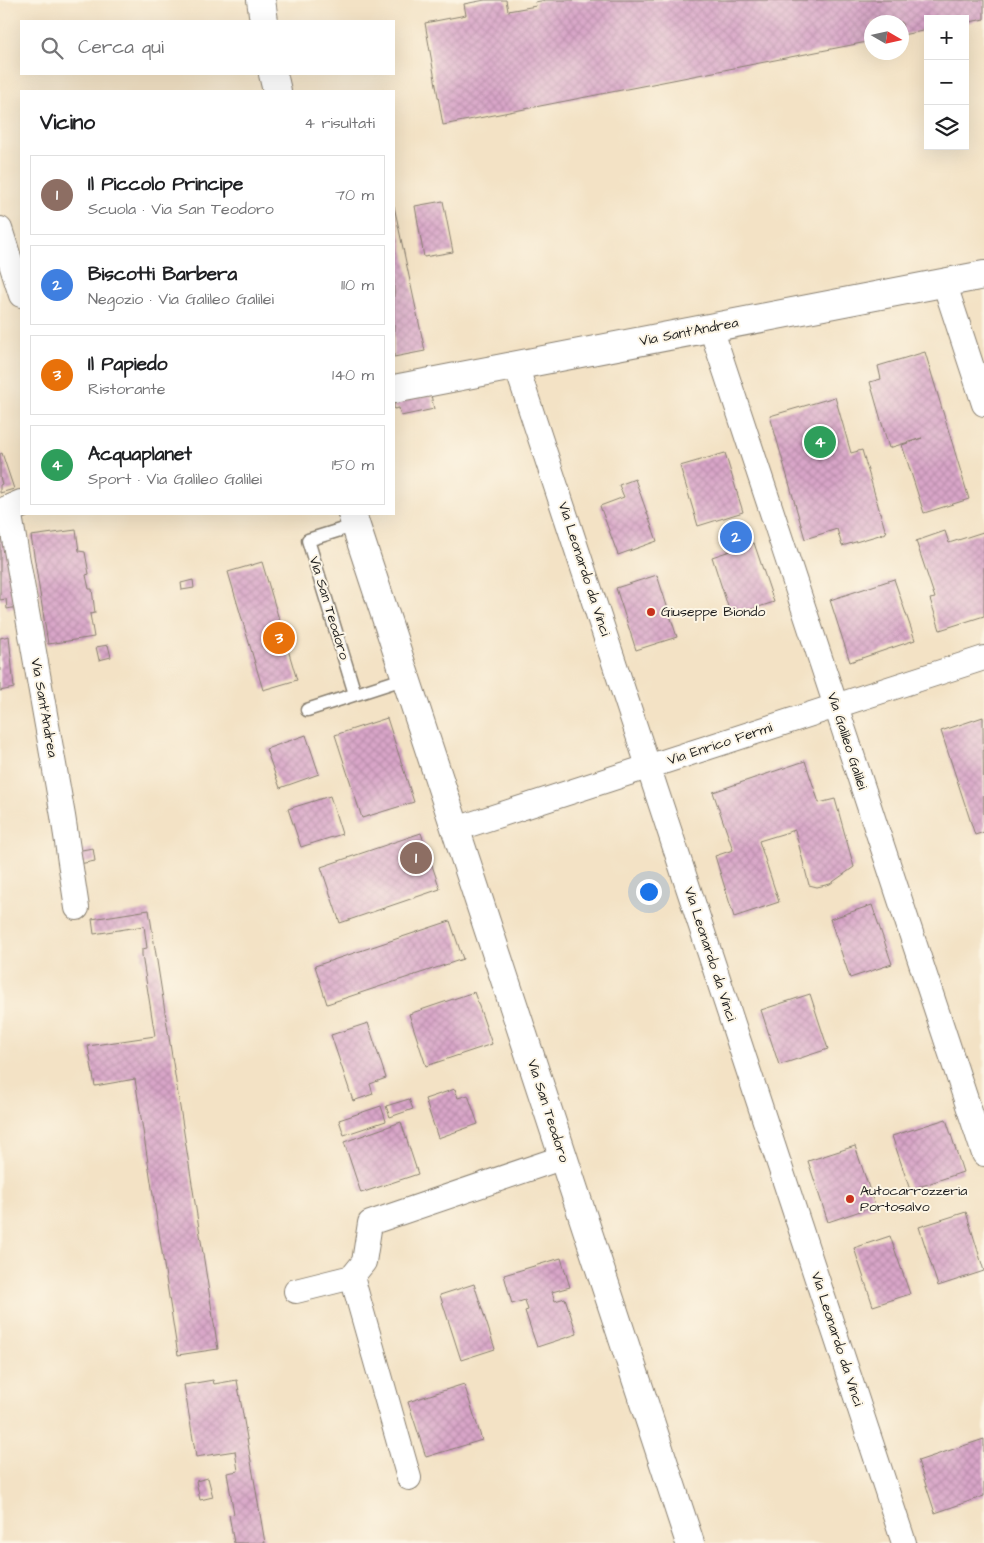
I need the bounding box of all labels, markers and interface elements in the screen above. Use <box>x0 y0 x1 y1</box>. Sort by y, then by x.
north arrow <box>864 15 909 60</box>
map controls <box>924 15 969 150</box>
button: + <box>924 15 969 60</box>
search box <box>20 20 395 75</box>
icon: search <box>38 34 66 62</box>
text: Cerca qui <box>78 34 164 61</box>
button: − <box>924 60 969 105</box>
button: layers <box>924 105 969 150</box>
text: Vicino <box>40 108 95 137</box>
text: 4 risultati <box>304 112 375 134</box>
text: Il Piccolo Principe <box>88 171 243 198</box>
text: 1 <box>56 184 58 206</box>
text: 70 m <box>335 184 374 206</box>
text: Scuola · Via San Teodoro <box>88 198 274 220</box>
text: Biscotti Barbera <box>88 261 237 288</box>
text: 2 <box>52 274 62 296</box>
text: 110 m <box>341 274 374 296</box>
text: Negozio · Via Galileo Galilei <box>88 288 274 310</box>
street label: Via Sant'Andrea <box>638 313 740 351</box>
text: Il Papiedo <box>88 351 167 378</box>
text: 3 <box>53 364 61 386</box>
text: 140 m <box>332 364 374 386</box>
text: Ristorante <box>88 378 165 400</box>
pin: 4 <box>804 423 836 461</box>
text: Acquaplanet <box>88 441 192 468</box>
text: 4 <box>52 454 62 476</box>
text: 150 m <box>332 454 374 476</box>
text: Sport · Via Galileo Galilei <box>88 468 262 490</box>
street label: Via Leonardo da Vinci <box>553 499 615 639</box>
pin: 2 <box>720 518 752 556</box>
street label: Via San Teodoro <box>304 554 354 662</box>
place label: Giuseppe Biondo <box>661 602 765 622</box>
marker: Giuseppe Biondo <box>645 606 657 618</box>
pin: 3 <box>263 619 295 657</box>
street label: Via Sant'Andrea <box>25 657 63 759</box>
street label: Via Galileo Galilei <box>822 690 872 792</box>
street label: Via Enrico Fermi <box>665 718 775 770</box>
pin: 1 <box>400 839 432 877</box>
your location <box>636 879 662 905</box>
street label: Via Leonardo da Vinci <box>679 884 741 1024</box>
street label: Via San Teodoro <box>522 1057 574 1165</box>
place label: Autocarrozzeria Portosalvo <box>860 1181 967 1217</box>
marker: Autocarrozzeria Portosalvo <box>844 1193 856 1205</box>
street label: Via Leonardo da Vinci <box>806 1269 868 1409</box>

